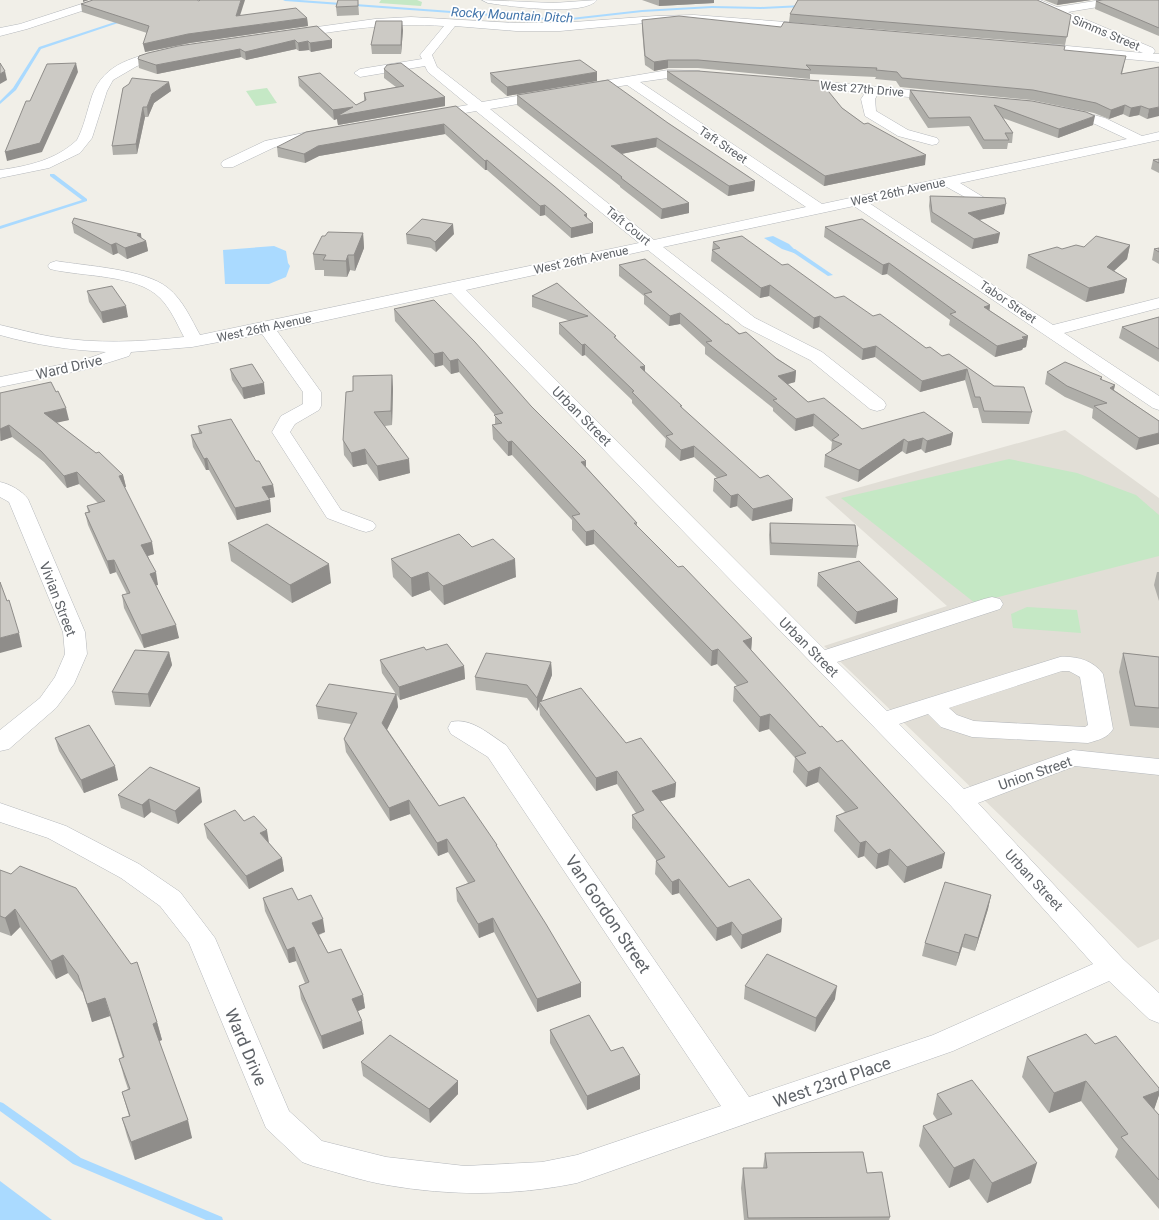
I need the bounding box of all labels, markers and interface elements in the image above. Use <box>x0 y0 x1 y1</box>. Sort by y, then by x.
water label: Rocky Mountain Ditch <box>450 4 574 26</box>
street label: Simms Street <box>1070 13 1142 54</box>
street label: West 27th Drive <box>820 78 904 100</box>
street label: Taft Street <box>696 124 750 166</box>
street label: West 26th Avenue <box>850 175 946 209</box>
street label: Taft Court <box>603 204 653 248</box>
street label: West 26th Avenue <box>533 243 629 277</box>
street label: Tabor Street <box>977 278 1039 326</box>
street label: West 26th Avenue <box>216 311 312 345</box>
street label: Ward Drive <box>34 352 104 382</box>
street label: Urban Street <box>549 383 615 449</box>
street label: Vivian Street <box>37 560 80 639</box>
street label: Urban Street <box>776 614 842 680</box>
street label: Union Street <box>996 753 1074 793</box>
street label: Urban Street <box>1002 846 1067 914</box>
street label: Van Gordon Street <box>561 851 655 977</box>
street label: Ward Drive <box>221 1006 271 1088</box>
street label: West 23rd Place <box>771 1053 893 1111</box>

